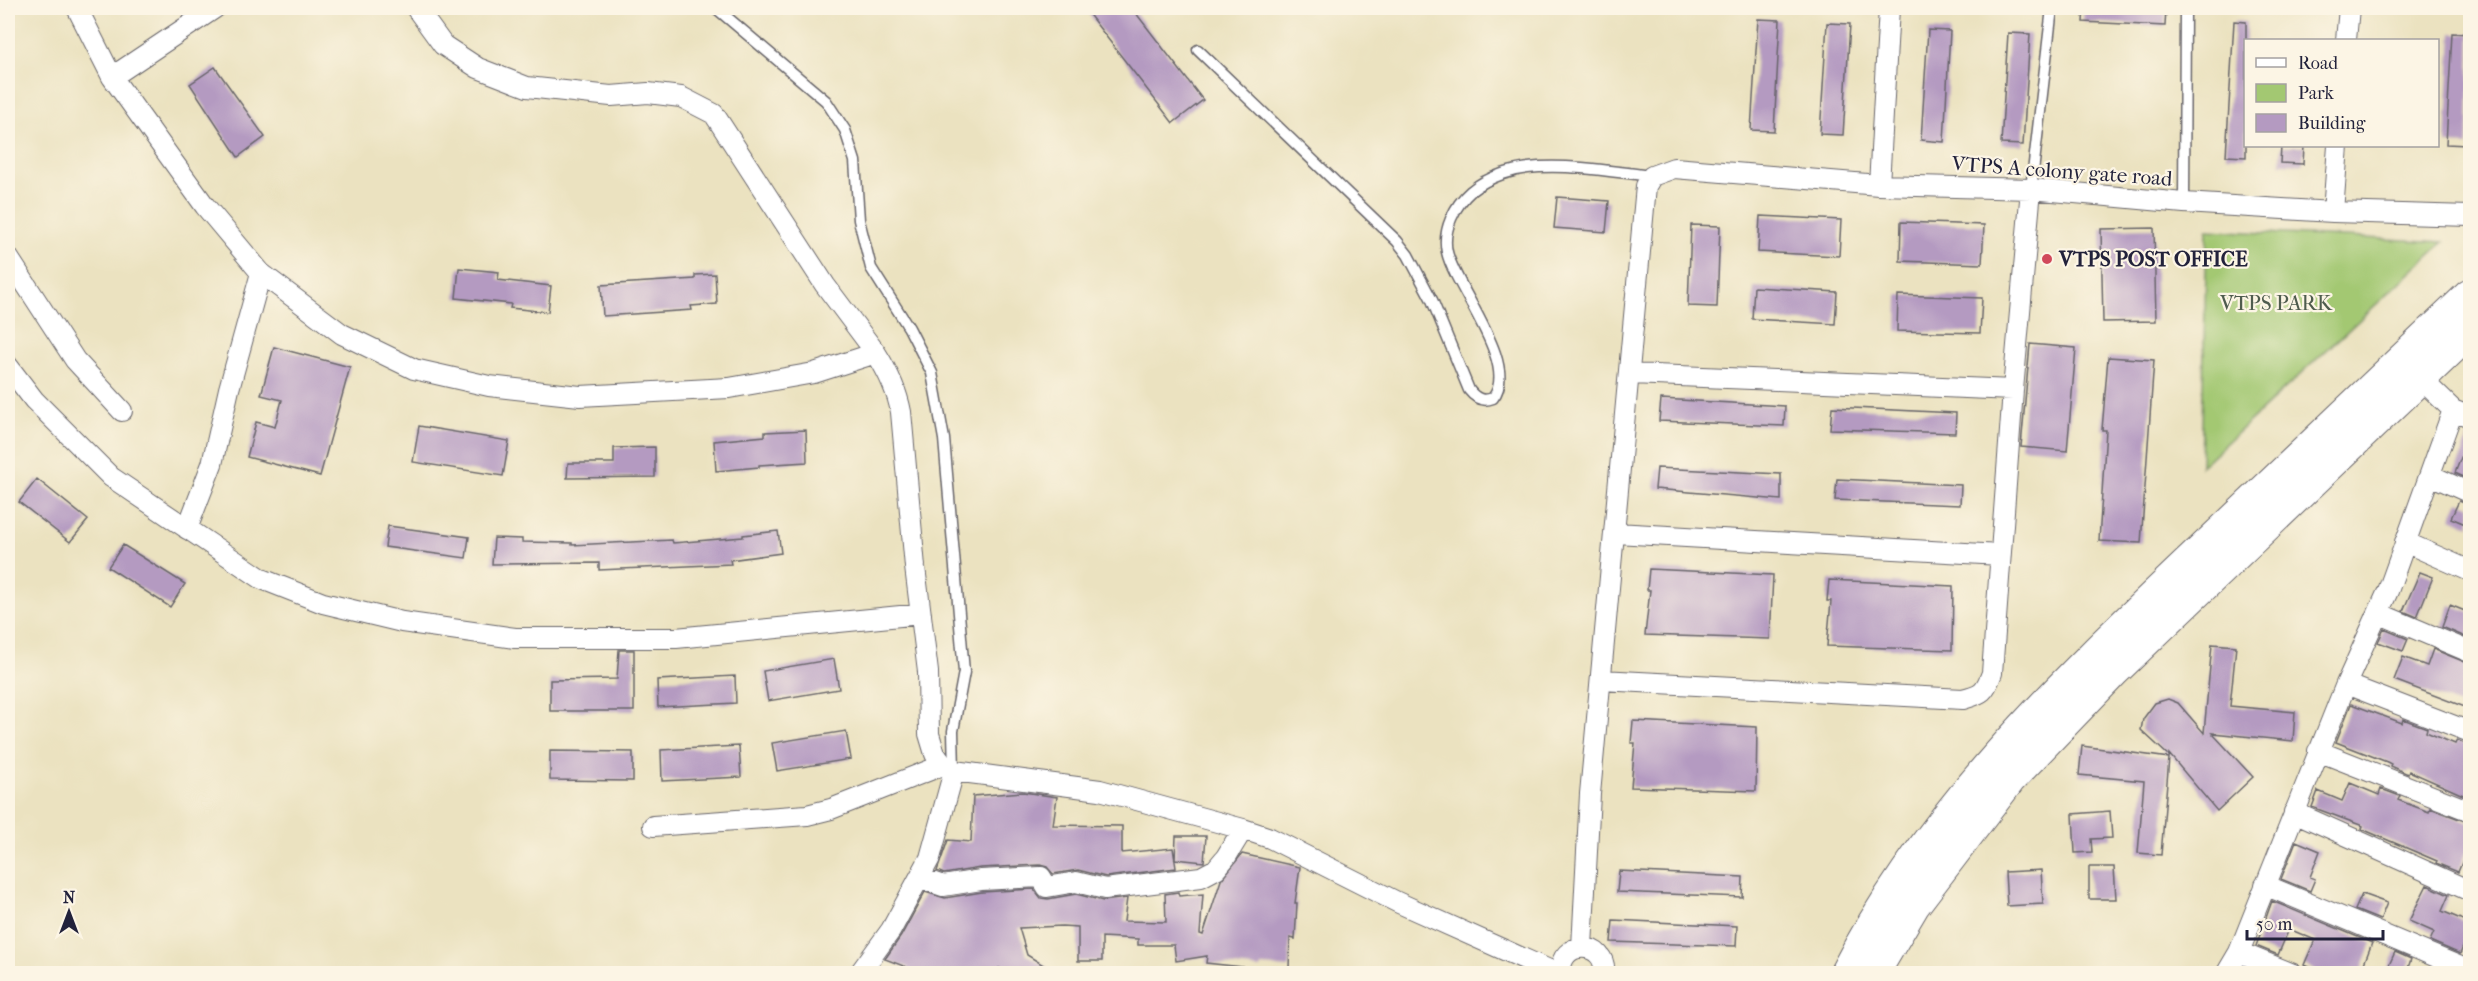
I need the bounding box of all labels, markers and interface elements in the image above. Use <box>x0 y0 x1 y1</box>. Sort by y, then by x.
legend <box>2244 39 2439 147</box>
text: Road <box>2298 53 2338 74</box>
text: Park <box>2298 83 2335 104</box>
text: Building <box>2298 113 2366 134</box>
street label: VTPS A colony gate road <box>1950 151 2174 191</box>
place label: VTPS POST OFFICE <box>2058 247 2248 271</box>
marker: VTPS POST OFFICE <box>2040 252 2054 266</box>
park label: VTPS PARK <box>2219 291 2334 315</box>
north arrow <box>39 882 99 942</box>
text: N <box>63 888 76 907</box>
scale bar <box>2247 903 2384 941</box>
text: 50 m <box>2256 914 2293 935</box>

